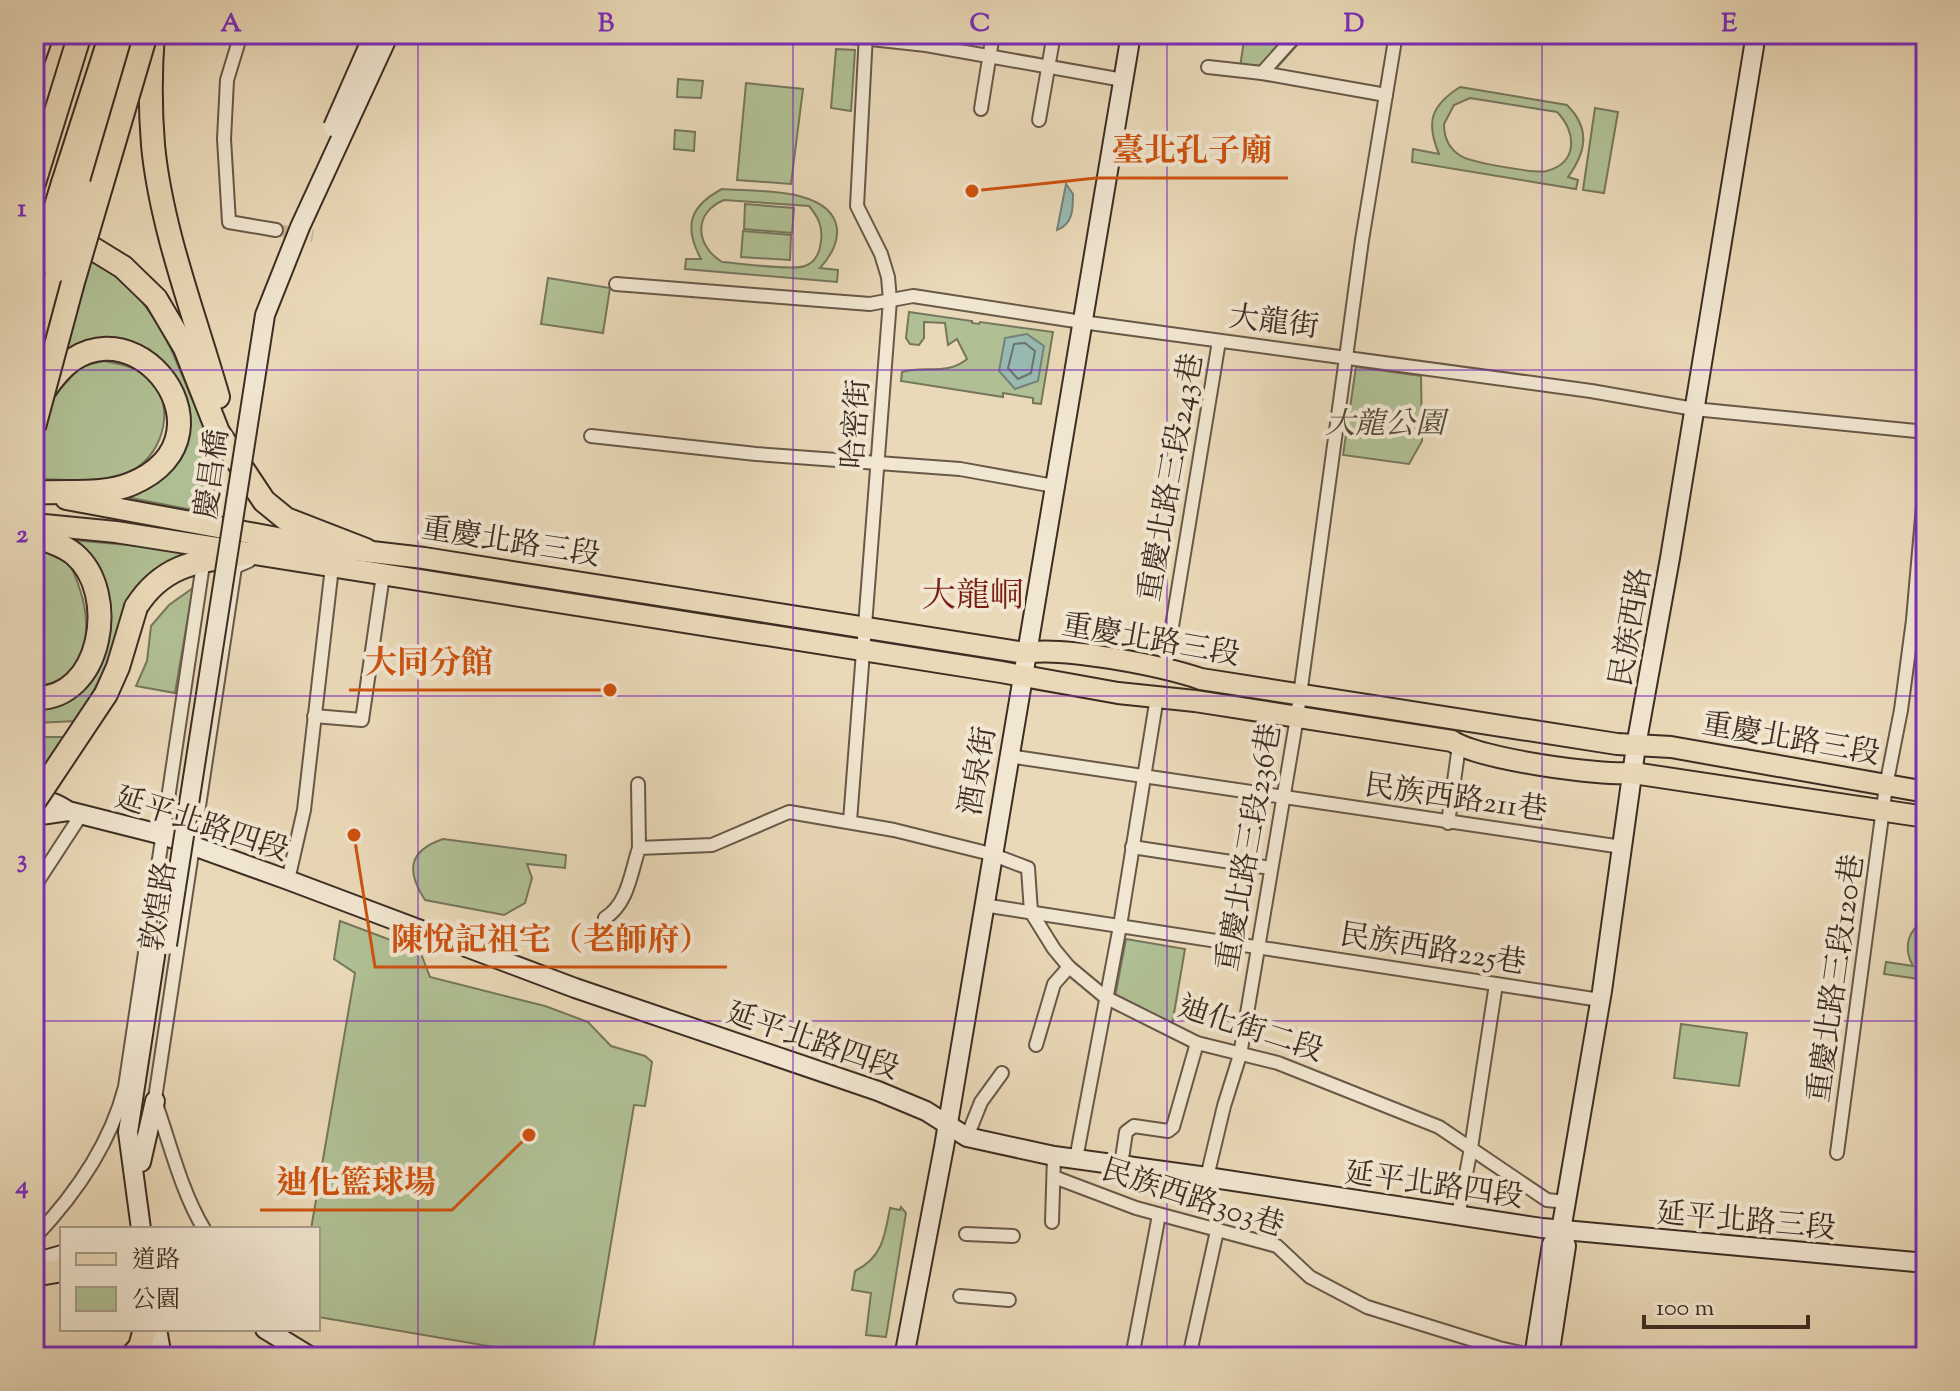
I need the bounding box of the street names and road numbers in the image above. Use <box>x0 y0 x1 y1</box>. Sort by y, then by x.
street label: 大龍街 <box>1226 297 1321 350</box>
street label: 重慶北路三段243巷 <box>1129 350 1215 605</box>
street label: 哈密街 <box>833 378 882 471</box>
street label: 慶昌橋 <box>186 427 241 522</box>
street label: 重慶北路三段 <box>418 508 603 579</box>
street label: 民族西路 <box>1601 565 1664 690</box>
street label: 重慶北路三段 <box>1058 605 1243 678</box>
street label: 重慶北路三段 <box>1698 704 1883 777</box>
street label: 重慶北路三段236巷 <box>1208 720 1293 975</box>
street label: 酒泉街 <box>950 723 1008 819</box>
street label: 民族西路211巷 <box>1361 765 1550 834</box>
street label: 延平北路四段 <box>109 777 293 874</box>
street label: 重慶北路三段120巷 <box>1799 852 1876 1105</box>
street label: 敦煌路 <box>132 859 189 954</box>
street label: 民族西路225巷 <box>1336 915 1529 986</box>
street label: 迪化街二段 <box>1172 987 1328 1074</box>
street label: 延平北路四段 <box>720 993 904 1092</box>
street label: 民族西路303巷 <box>1095 1150 1289 1249</box>
street label: 延平北路四段 <box>1342 1153 1526 1220</box>
street label: 延平北路三段 <box>1654 1193 1837 1252</box>

